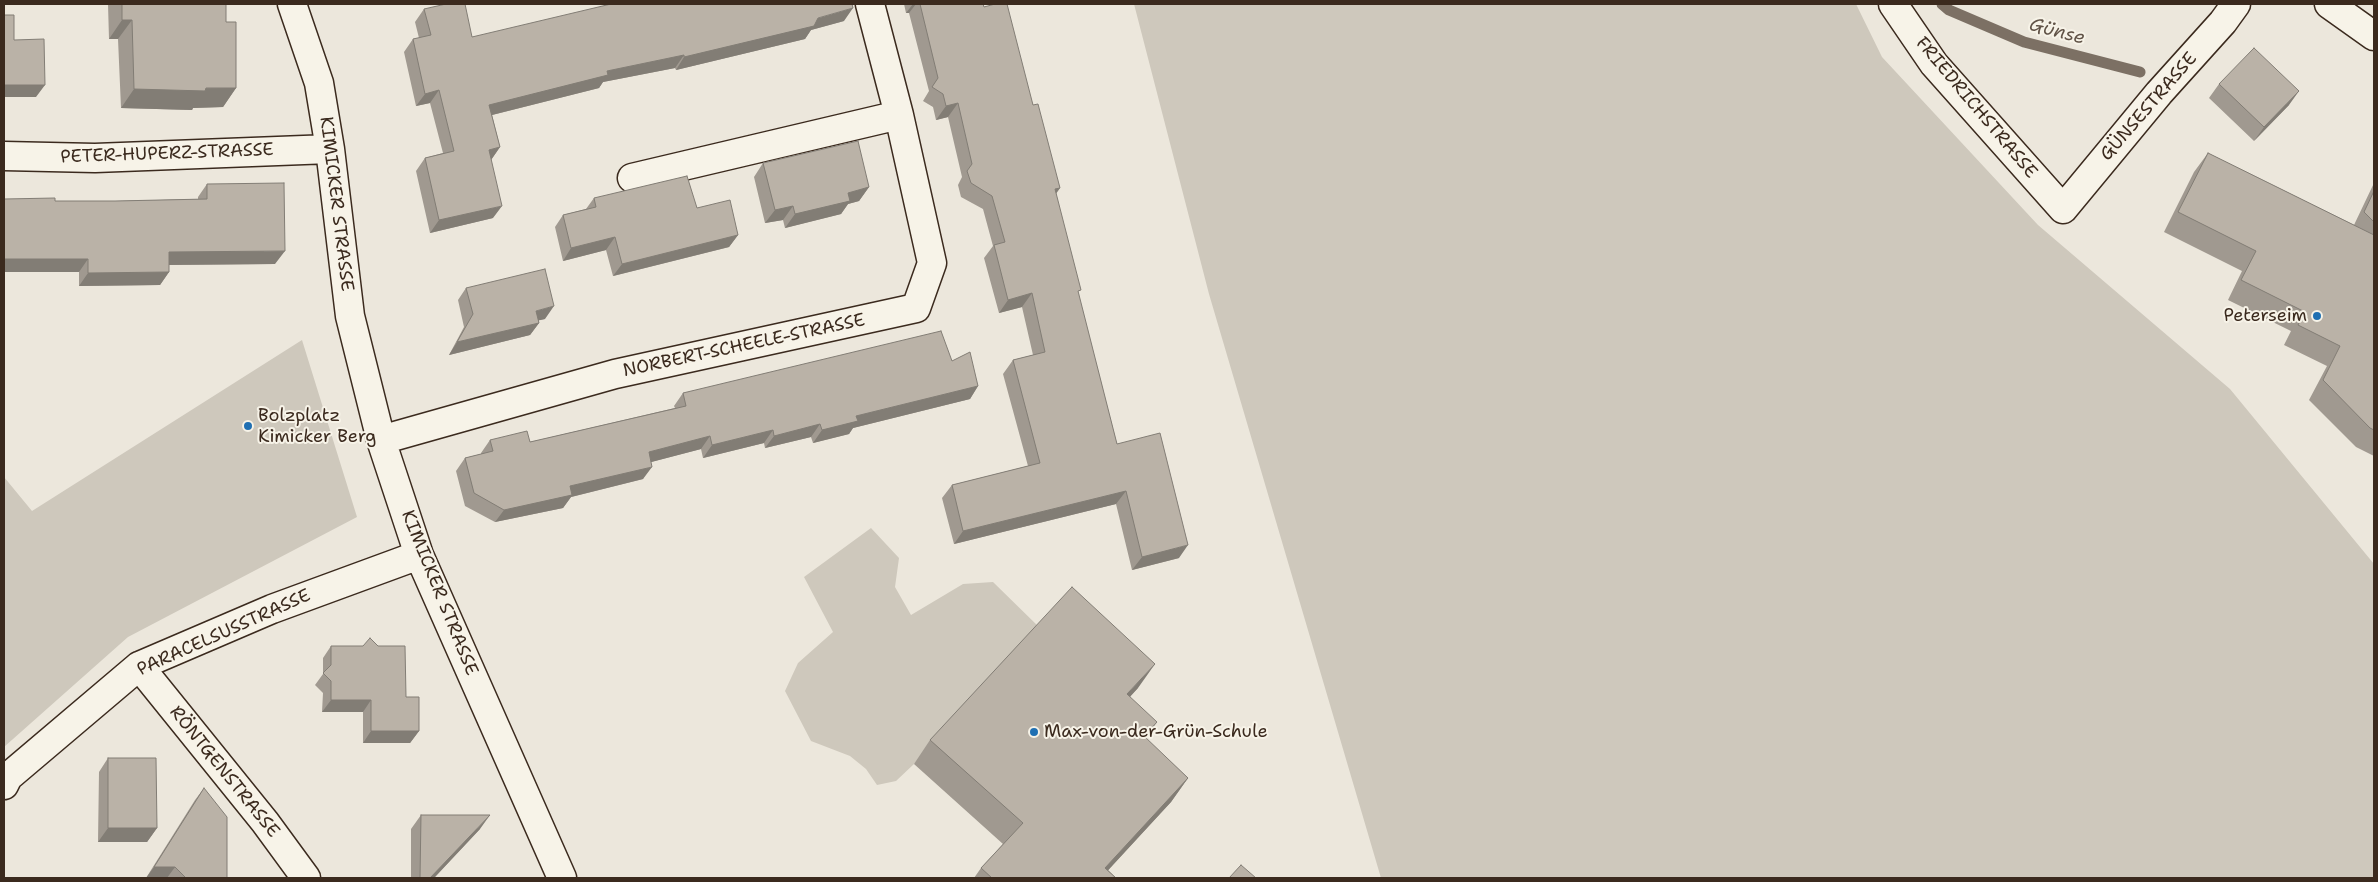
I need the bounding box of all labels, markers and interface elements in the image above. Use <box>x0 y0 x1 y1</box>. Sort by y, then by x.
water label: Günse <box>2027 14 2087 50</box>
street label: FRIEDRICHSTRASSE <box>1911 33 2041 183</box>
street label: GÜNSESTRASSE <box>2096 48 2202 166</box>
street label: KIMICKER STRASSE <box>315 115 357 293</box>
street label: PETER-HUPERZ-STRASSE <box>60 139 274 169</box>
place label: Peterseim <box>2223 305 2307 327</box>
street label: NORBERT-SCHEELE-STRASSE <box>621 310 867 382</box>
marker: Peterseim <box>2311 310 2323 322</box>
place label: Bolzplatz Kimicker Berg <box>258 405 376 448</box>
marker: Bolzplatz Kimicker Berg <box>242 420 254 432</box>
street label: KIMICKER STRASSE <box>396 507 482 679</box>
street label: PARACELSUSSTRASSE <box>134 585 314 681</box>
street label: RÖNTGENSTRASSE <box>164 702 284 842</box>
place label: Max-von-der-Grün-Schule <box>1044 721 1268 743</box>
marker: Max-von-der-Grün-Schule <box>1028 726 1040 738</box>

